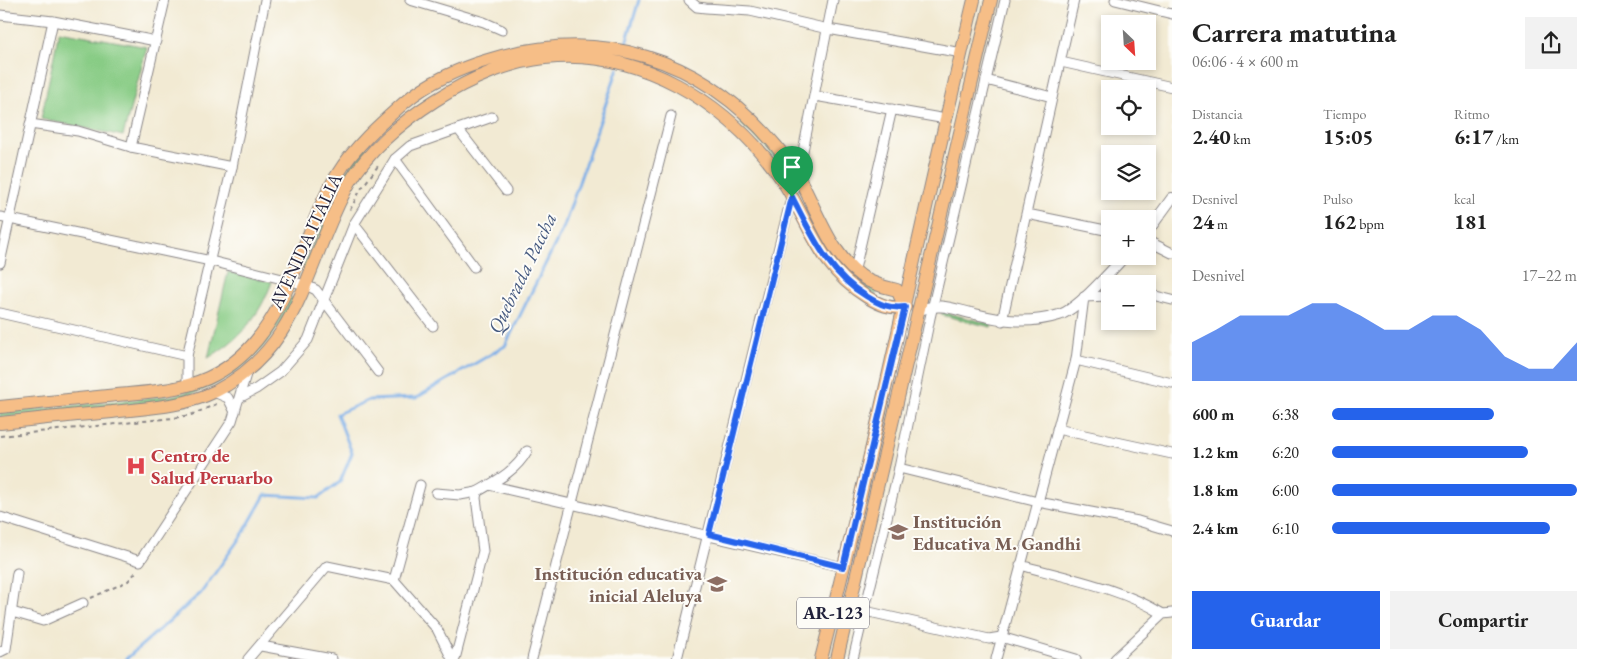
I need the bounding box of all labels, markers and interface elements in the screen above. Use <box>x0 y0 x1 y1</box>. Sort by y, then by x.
text: Carrera matutina <box>1192 14 1396 50</box>
north arrow <box>1101 15 1156 70</box>
map controls <box>1101 15 1156 330</box>
button: share <box>1525 17 1577 69</box>
text: 06:06 · 4 × 600 m <box>1192 51 1299 72</box>
button: locate <box>1101 80 1156 135</box>
text: Distancia <box>1192 105 1243 123</box>
text: Tiempo <box>1323 105 1366 123</box>
text: Ritmo <box>1454 105 1490 123</box>
text: 2.40 <box>1192 123 1231 150</box>
text: 15:05 <box>1323 123 1373 150</box>
text: 6:17 <box>1454 123 1493 150</box>
text: km <box>1231 130 1251 148</box>
text: /km <box>1493 130 1519 148</box>
button: layers <box>1101 145 1156 200</box>
pin <box>771 146 813 197</box>
icon: arrive <box>778 153 806 181</box>
street label: AVENIDA ITALIA <box>263 168 348 314</box>
text: Desnivel <box>1192 190 1238 208</box>
text: Pulso <box>1323 190 1353 208</box>
text: kcal <box>1454 190 1475 208</box>
water label: Quebrada Paccha <box>482 208 562 338</box>
text: 24 <box>1192 208 1214 235</box>
text: 162 <box>1323 208 1356 235</box>
text: 181 <box>1454 208 1487 235</box>
button: + <box>1101 210 1156 265</box>
text: m <box>1214 215 1228 233</box>
text: bpm <box>1356 215 1385 233</box>
text: Desnivel <box>1192 265 1245 286</box>
text: 17–22 m <box>1522 265 1577 286</box>
button: − <box>1101 275 1156 330</box>
text: 600 m <box>1192 404 1234 425</box>
text: 6:38 <box>1272 404 1299 425</box>
text: 1.2 km <box>1192 442 1238 463</box>
text: 6:20 <box>1272 442 1299 463</box>
place label: Centro de Salud Peruarbo <box>151 443 273 490</box>
hospital icon: Centro de Salud Peruarbo <box>125 455 147 477</box>
text: 1.8 km <box>1192 480 1238 501</box>
text: 6:00 <box>1272 480 1299 501</box>
place label: Institución Educativa M. Gandhi <box>913 509 1081 556</box>
text: 2.4 km <box>1192 518 1238 539</box>
text: 6:10 <box>1272 518 1299 539</box>
school or university icon: Institución Educativa M. Gandhi <box>887 521 909 543</box>
place label: Institución educativa inicial Aleluya <box>535 561 703 608</box>
school or university icon: Institución educativa inicial Aleluya <box>706 573 728 595</box>
button: Guardar <box>1192 591 1380 649</box>
button: Compartir <box>1390 591 1577 649</box>
road number: AR-123 <box>797 598 869 628</box>

